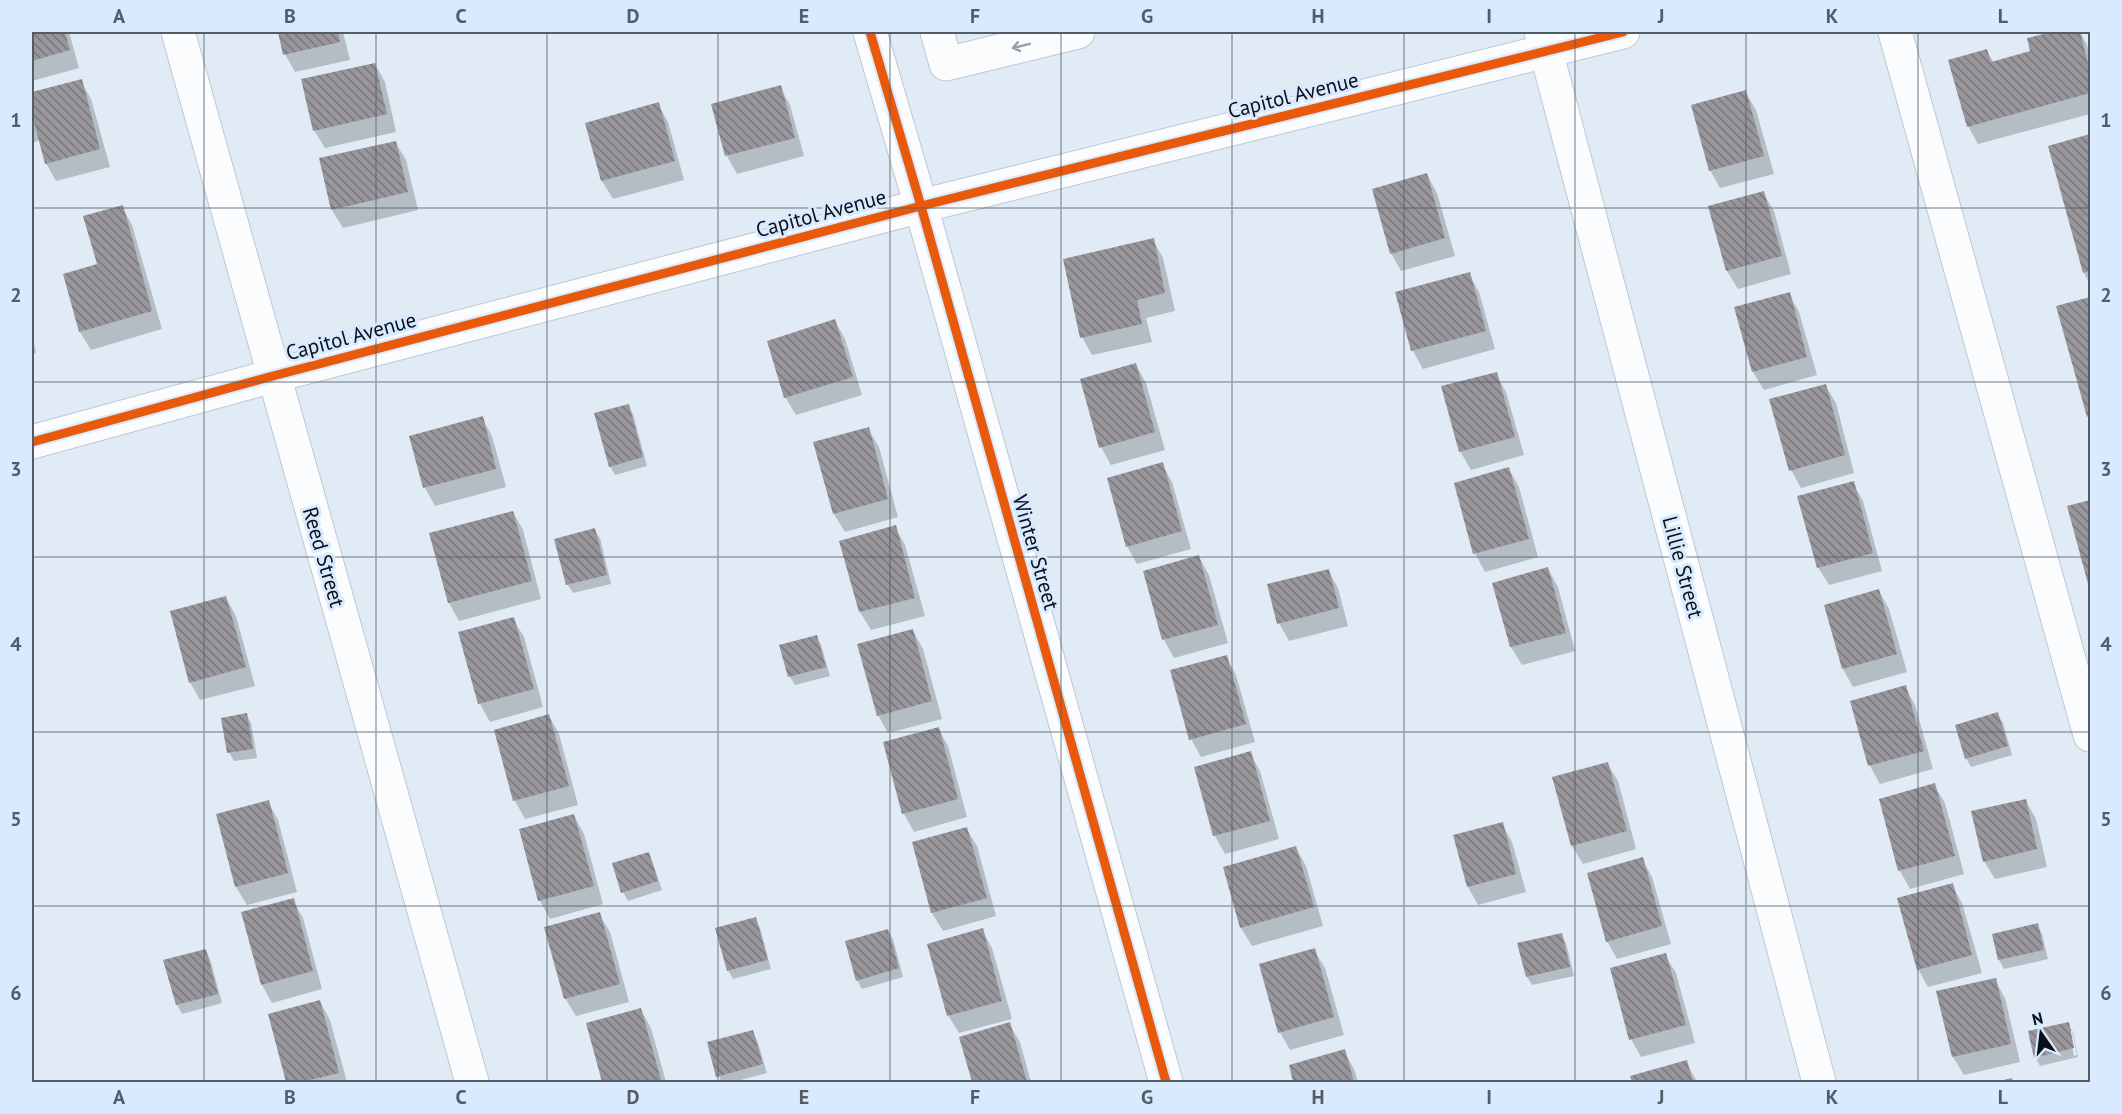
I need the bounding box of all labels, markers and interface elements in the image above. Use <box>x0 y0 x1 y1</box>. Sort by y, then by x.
text: A <box>113 3 126 29</box>
text: B <box>284 3 296 29</box>
text: C <box>455 3 467 29</box>
text: D <box>627 3 640 29</box>
text: E <box>799 3 809 29</box>
text: F <box>970 3 980 29</box>
text: G <box>1141 3 1153 29</box>
text: H <box>1311 3 1325 29</box>
text: I <box>1486 3 1492 29</box>
text: J <box>1657 3 1664 29</box>
text: K <box>1826 3 1839 29</box>
text: L <box>1998 3 2009 29</box>
one-way arrow <box>1012 40 1031 52</box>
street label: Capitol Avenue <box>1225 66 1361 124</box>
text: 1 <box>10 107 22 133</box>
text: 1 <box>2100 107 2112 133</box>
street label: Capitol Avenue <box>753 183 889 243</box>
text: 2 <box>10 282 22 308</box>
text: 2 <box>2100 282 2112 308</box>
street label: Capitol Avenue <box>283 306 419 366</box>
text: 3 <box>10 456 22 482</box>
text: 3 <box>2100 456 2112 482</box>
street label: Winter Street <box>1007 491 1065 613</box>
street label: Reed Street <box>297 504 351 610</box>
street label: Lillie Street <box>1656 513 1710 621</box>
text: 4 <box>10 631 22 657</box>
text: 4 <box>2100 631 2112 657</box>
text: 5 <box>10 806 22 832</box>
text: 5 <box>2100 806 2112 832</box>
text: 6 <box>10 980 22 1006</box>
text: 6 <box>2100 980 2112 1006</box>
north arrow <box>2011 1003 2071 1063</box>
text: N <box>2030 1007 2045 1029</box>
text: A <box>113 1084 126 1110</box>
text: B <box>284 1084 296 1110</box>
text: C <box>455 1084 467 1110</box>
text: D <box>627 1084 640 1110</box>
text: E <box>799 1084 809 1110</box>
text: F <box>970 1084 980 1110</box>
text: G <box>1141 1084 1153 1110</box>
text: H <box>1311 1084 1325 1110</box>
text: I <box>1486 1084 1492 1110</box>
text: J <box>1657 1084 1664 1110</box>
text: K <box>1826 1084 1839 1110</box>
text: L <box>1998 1084 2009 1110</box>

